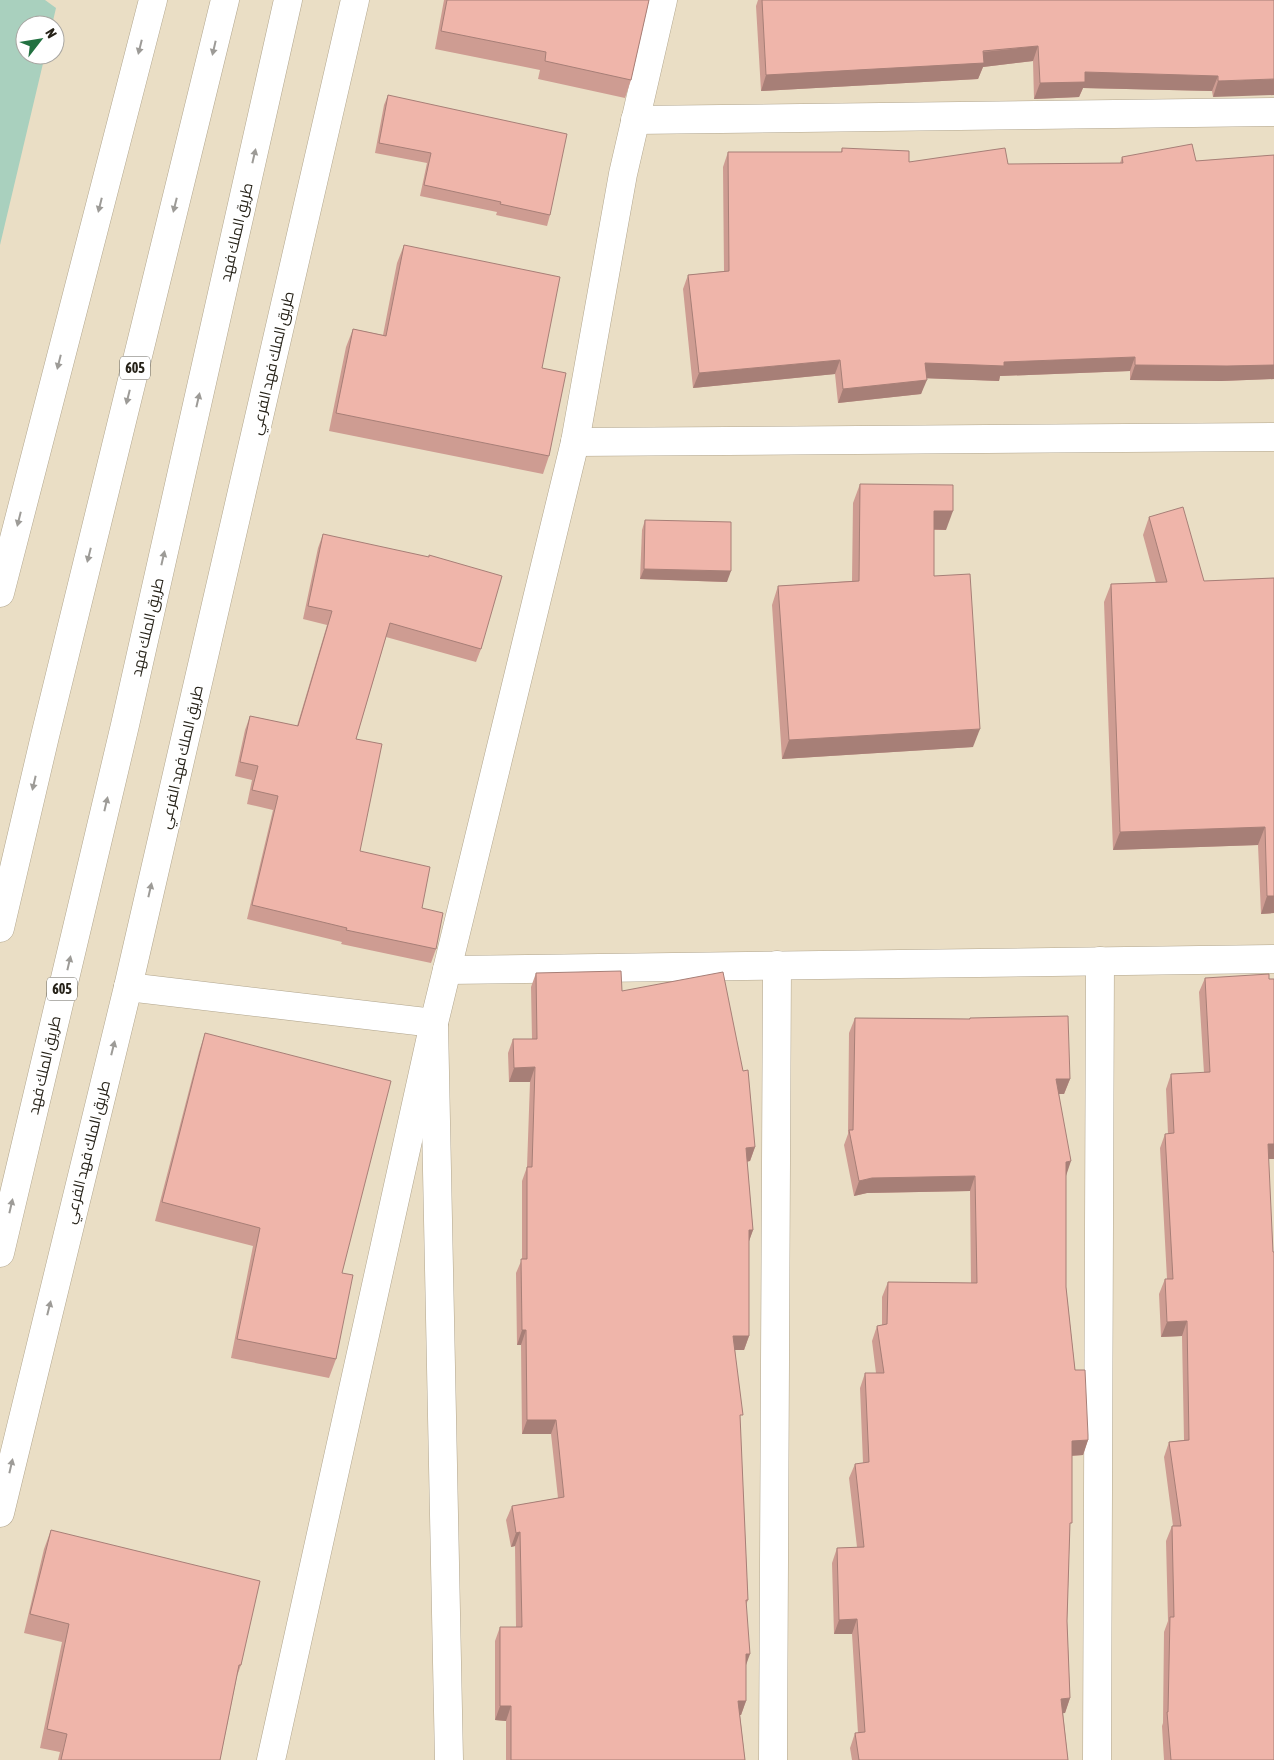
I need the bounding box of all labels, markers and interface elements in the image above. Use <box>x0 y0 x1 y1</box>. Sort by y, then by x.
north arrow <box>15 15 65 65</box>
text: N <box>42 26 60 41</box>
one-way arrow <box>136 40 144 55</box>
one-way arrow <box>210 40 218 55</box>
one-way arrow <box>250 148 258 163</box>
street label: طريق الملك فهد <box>216 181 258 283</box>
one-way arrow <box>96 197 104 212</box>
one-way arrow <box>171 198 179 213</box>
street label: طريق الملك فهد الفرعي <box>247 289 301 437</box>
one-way arrow <box>55 354 63 369</box>
road number: 605 <box>120 356 150 379</box>
one-way arrow <box>124 390 132 405</box>
one-way arrow <box>194 392 202 407</box>
one-way arrow <box>15 512 23 527</box>
one-way arrow <box>85 547 93 562</box>
one-way arrow <box>159 550 167 566</box>
street label: طريق الملك فهد <box>127 576 169 678</box>
street label: طريق الملك فهد الفرعي <box>156 683 210 831</box>
one-way arrow <box>30 776 38 791</box>
one-way arrow <box>102 797 110 812</box>
one-way arrow <box>146 882 154 897</box>
one-way arrow <box>65 955 73 970</box>
road number: 605 <box>47 978 77 1001</box>
street label: طريق الملك فهد <box>24 1014 66 1116</box>
one-way arrow <box>109 1040 117 1055</box>
street label: طريق الملك فهد الفرعي <box>61 1079 117 1226</box>
one-way arrow <box>7 1198 15 1213</box>
one-way arrow <box>45 1300 53 1315</box>
one-way arrow <box>7 1458 15 1473</box>

